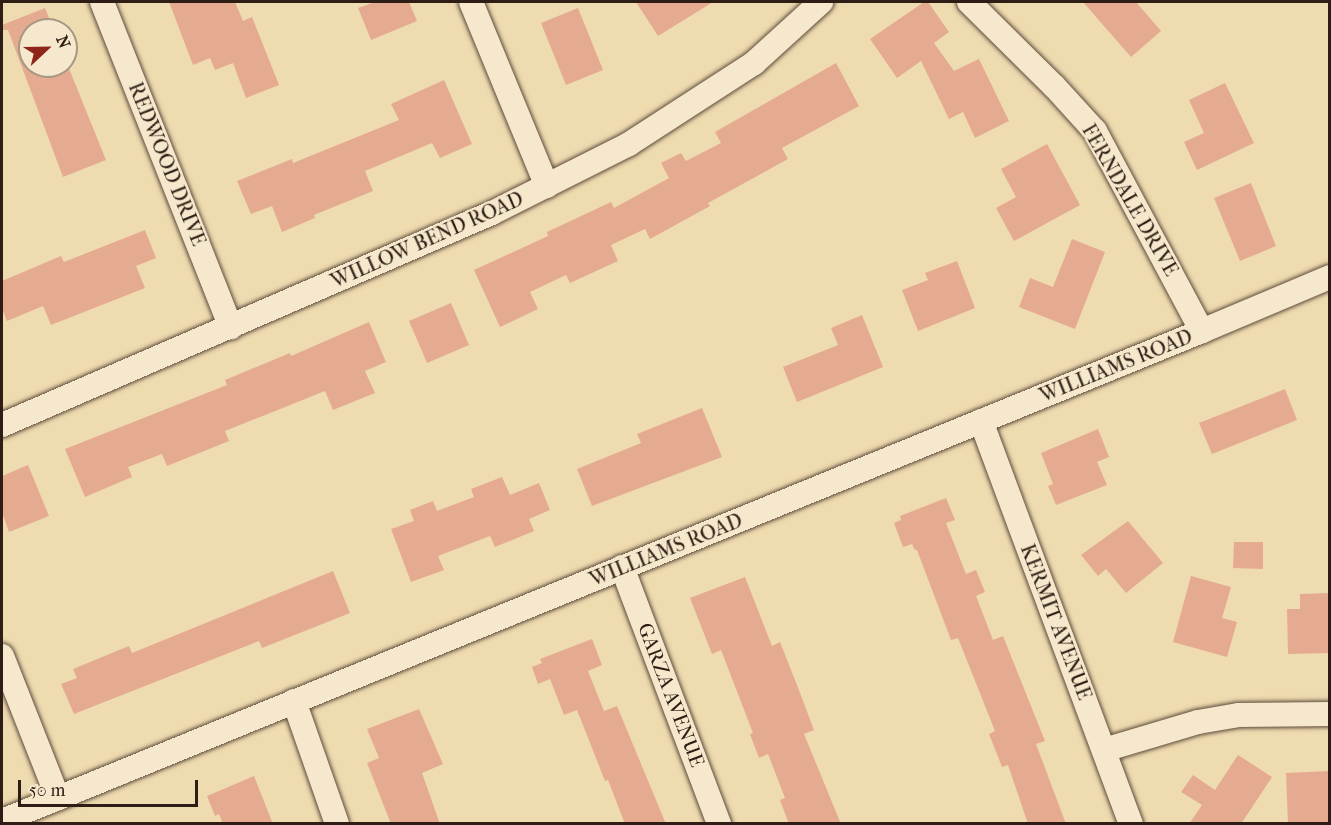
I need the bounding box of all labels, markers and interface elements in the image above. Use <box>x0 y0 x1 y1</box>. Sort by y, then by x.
north arrow <box>18 18 78 78</box>
text: N <box>52 33 74 51</box>
street label: REDWOOD DRIVE <box>123 79 211 249</box>
street label: FERNDALE DRIVE <box>1077 120 1183 280</box>
street label: WILLOW BEND ROAD <box>327 187 527 293</box>
street label: WILLIAMS ROAD <box>1036 324 1196 408</box>
street label: WILLIAMS ROAD <box>586 508 746 592</box>
street label: KERMIT AVENUE <box>1015 541 1097 703</box>
street label: GARZA AVENUE <box>633 620 709 770</box>
scale bar <box>21 768 201 806</box>
text: 50 m <box>29 780 65 801</box>

